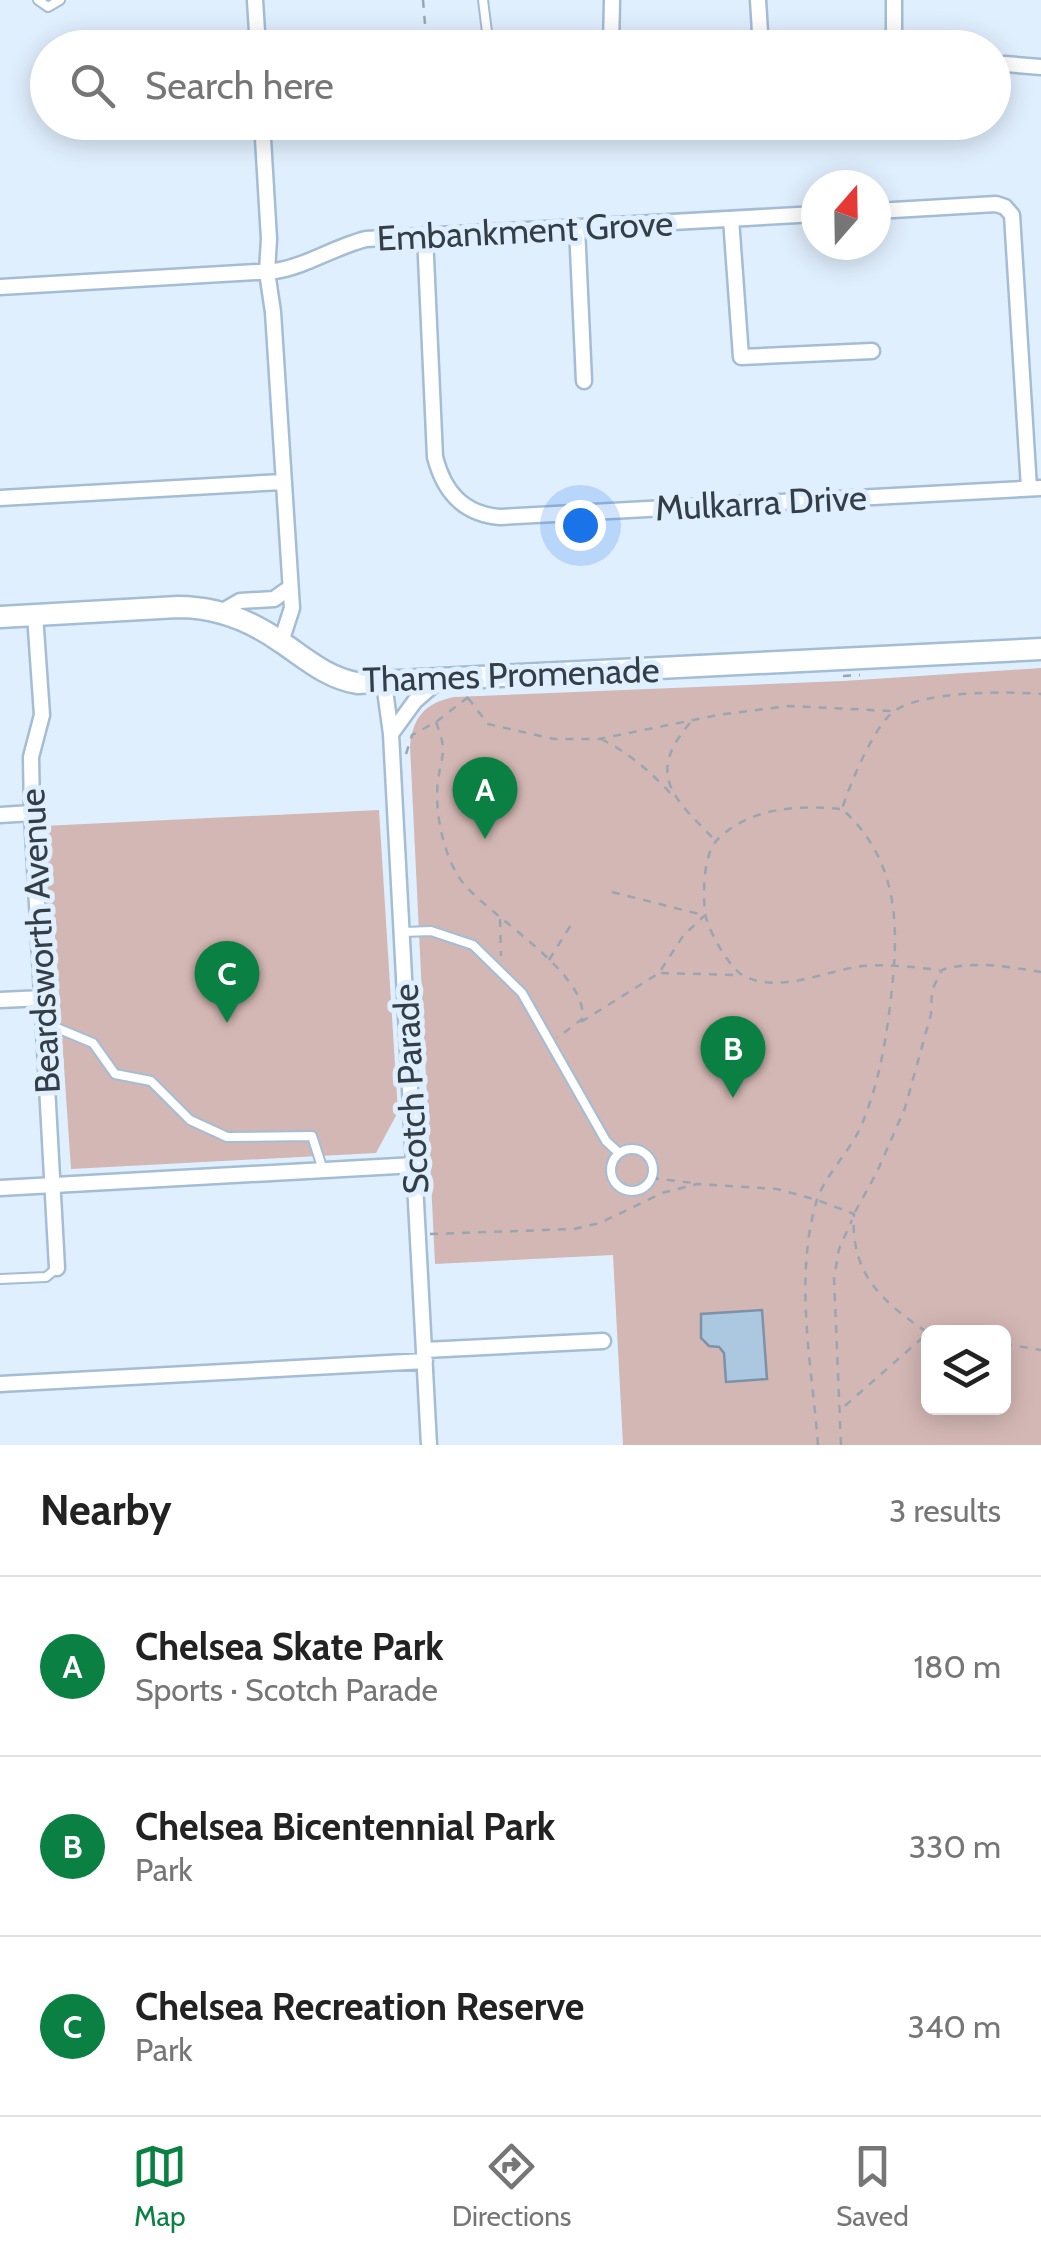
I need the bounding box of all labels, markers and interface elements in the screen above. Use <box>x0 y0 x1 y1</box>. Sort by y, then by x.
search box <box>30 30 1011 140</box>
icon: search <box>65 58 120 113</box>
text: Search here <box>145 62 334 109</box>
north arrow <box>801 170 891 260</box>
street label: Embankment Grove <box>376 201 674 260</box>
street label: Mulkarra Drive <box>654 475 868 530</box>
your location <box>555 500 606 551</box>
street label: Thames Promenade <box>362 648 660 701</box>
pin: A <box>452 756 518 839</box>
street label: Beardsworth Avenue <box>10 787 69 1095</box>
pin: C <box>194 940 260 1023</box>
street label: Scotch Parade <box>384 983 437 1195</box>
pin: B <box>700 1016 766 1098</box>
map controls <box>921 1325 1011 1415</box>
button: layers <box>921 1325 1011 1415</box>
text: Nearby <box>40 1484 172 1536</box>
text: 3 results <box>889 1491 1001 1530</box>
text: Chelsea Skate Park <box>135 1623 444 1670</box>
text: A <box>62 1647 83 1686</box>
text: 180 m <box>914 1647 1001 1686</box>
text: Sports · Scotch Parade <box>135 1670 438 1709</box>
text: Chelsea Bicentennial Park <box>135 1803 555 1850</box>
text: B <box>62 1827 83 1866</box>
text: 330 m <box>909 1827 1001 1866</box>
text: Park <box>135 1850 193 1889</box>
text: Chelsea Recreation Reserve <box>135 1983 584 2030</box>
text: C <box>63 2007 82 2046</box>
text: 340 m <box>908 2007 1001 2046</box>
text: Park <box>135 2030 193 2069</box>
tab: Map <box>132 2139 187 2233</box>
tab: Directions <box>452 2139 571 2233</box>
tab: Saved <box>836 2139 909 2233</box>

